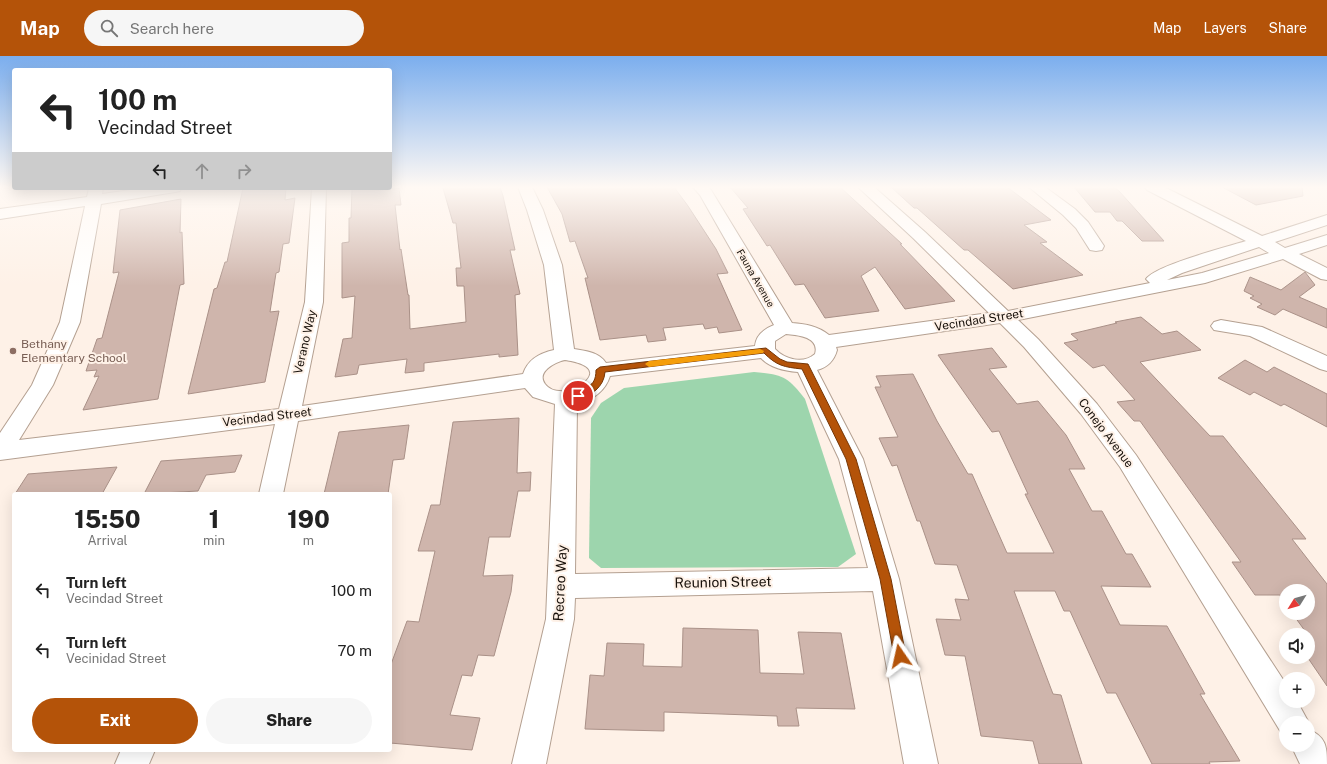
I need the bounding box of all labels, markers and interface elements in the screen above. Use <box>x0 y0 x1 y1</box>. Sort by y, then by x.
search box <box>84 10 364 46</box>
text: Map <box>20 17 60 39</box>
icon: search <box>98 17 120 39</box>
text: Search here <box>130 20 214 37</box>
text: Map <box>1153 20 1181 36</box>
text: Layers <box>1203 20 1247 36</box>
text: Share <box>1269 20 1307 36</box>
text: 100 m <box>98 83 177 116</box>
icon: left <box>32 84 84 136</box>
text: Vecindad Street <box>98 117 233 138</box>
icon: left <box>149 160 171 182</box>
icon: ahead <box>191 160 213 182</box>
icon: right <box>233 160 255 182</box>
street label: Fauna Avenue <box>734 247 778 310</box>
street label: Vecindad Street <box>934 306 1025 334</box>
street label: Verano Way <box>291 308 319 375</box>
place label: Bethany Elementary School <box>21 337 127 365</box>
marker: Bethany Elementary School <box>8 346 18 356</box>
pin <box>561 379 595 413</box>
icon: arrive <box>567 385 589 407</box>
street label: Conejo Avenue <box>1076 396 1137 470</box>
street label: Vecindad Street <box>222 405 313 429</box>
text: 15:50 <box>74 505 141 533</box>
text: 1 <box>209 505 219 533</box>
text: 190 <box>287 505 330 533</box>
text: Arrival <box>87 533 128 548</box>
text: min <box>203 533 225 548</box>
text: m <box>303 533 314 548</box>
street label: Recreo Way <box>550 544 570 622</box>
street label: Reunion Street <box>674 573 772 591</box>
text: Turn left <box>66 574 127 591</box>
icon: left <box>32 579 54 601</box>
text: 100 m <box>331 582 372 599</box>
north arrow <box>1279 584 1315 620</box>
map controls <box>1279 584 1315 752</box>
text: Vecindad Street <box>66 591 163 606</box>
button: sound <box>1279 628 1315 664</box>
text: Turn left <box>66 634 127 651</box>
position arrow <box>879 635 921 677</box>
icon: left <box>32 639 54 661</box>
text: 70 m <box>337 642 372 659</box>
text: Vecinidad Street <box>66 651 166 666</box>
button: + <box>1279 672 1315 708</box>
button: Exit <box>32 698 198 744</box>
button: Share <box>206 698 372 744</box>
button: − <box>1279 716 1315 752</box>

